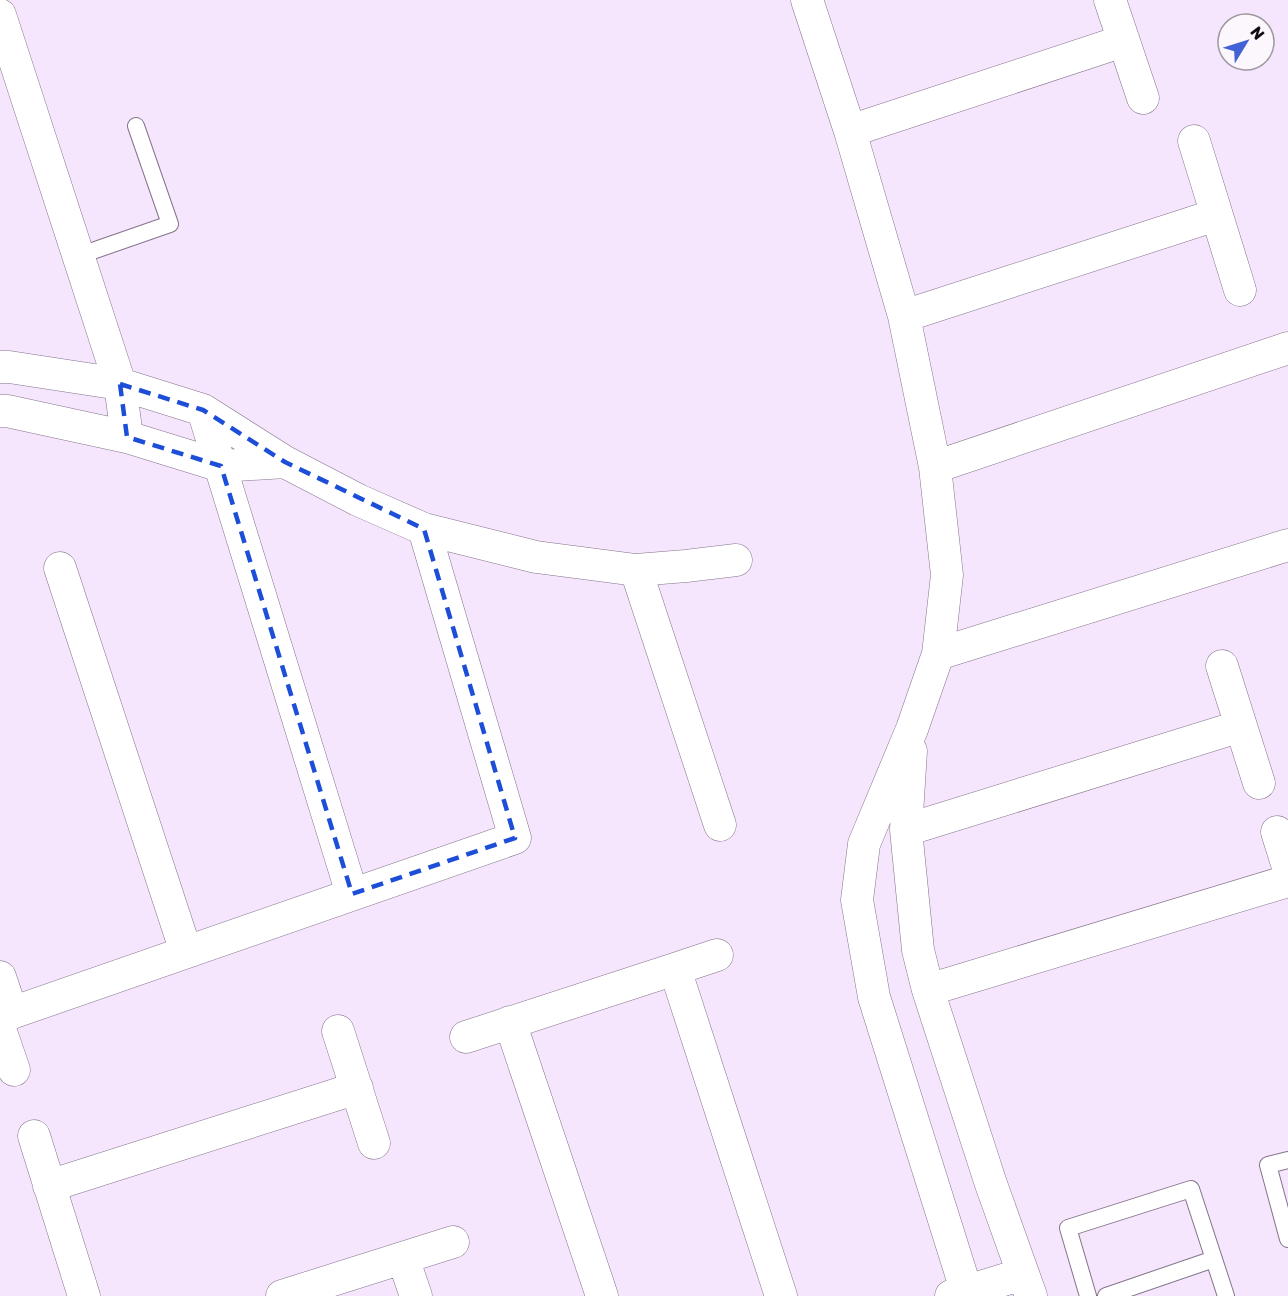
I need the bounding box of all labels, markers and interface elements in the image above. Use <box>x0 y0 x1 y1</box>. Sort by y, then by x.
north arrow <box>1216 12 1276 72</box>
text: N <box>1246 23 1268 43</box>

